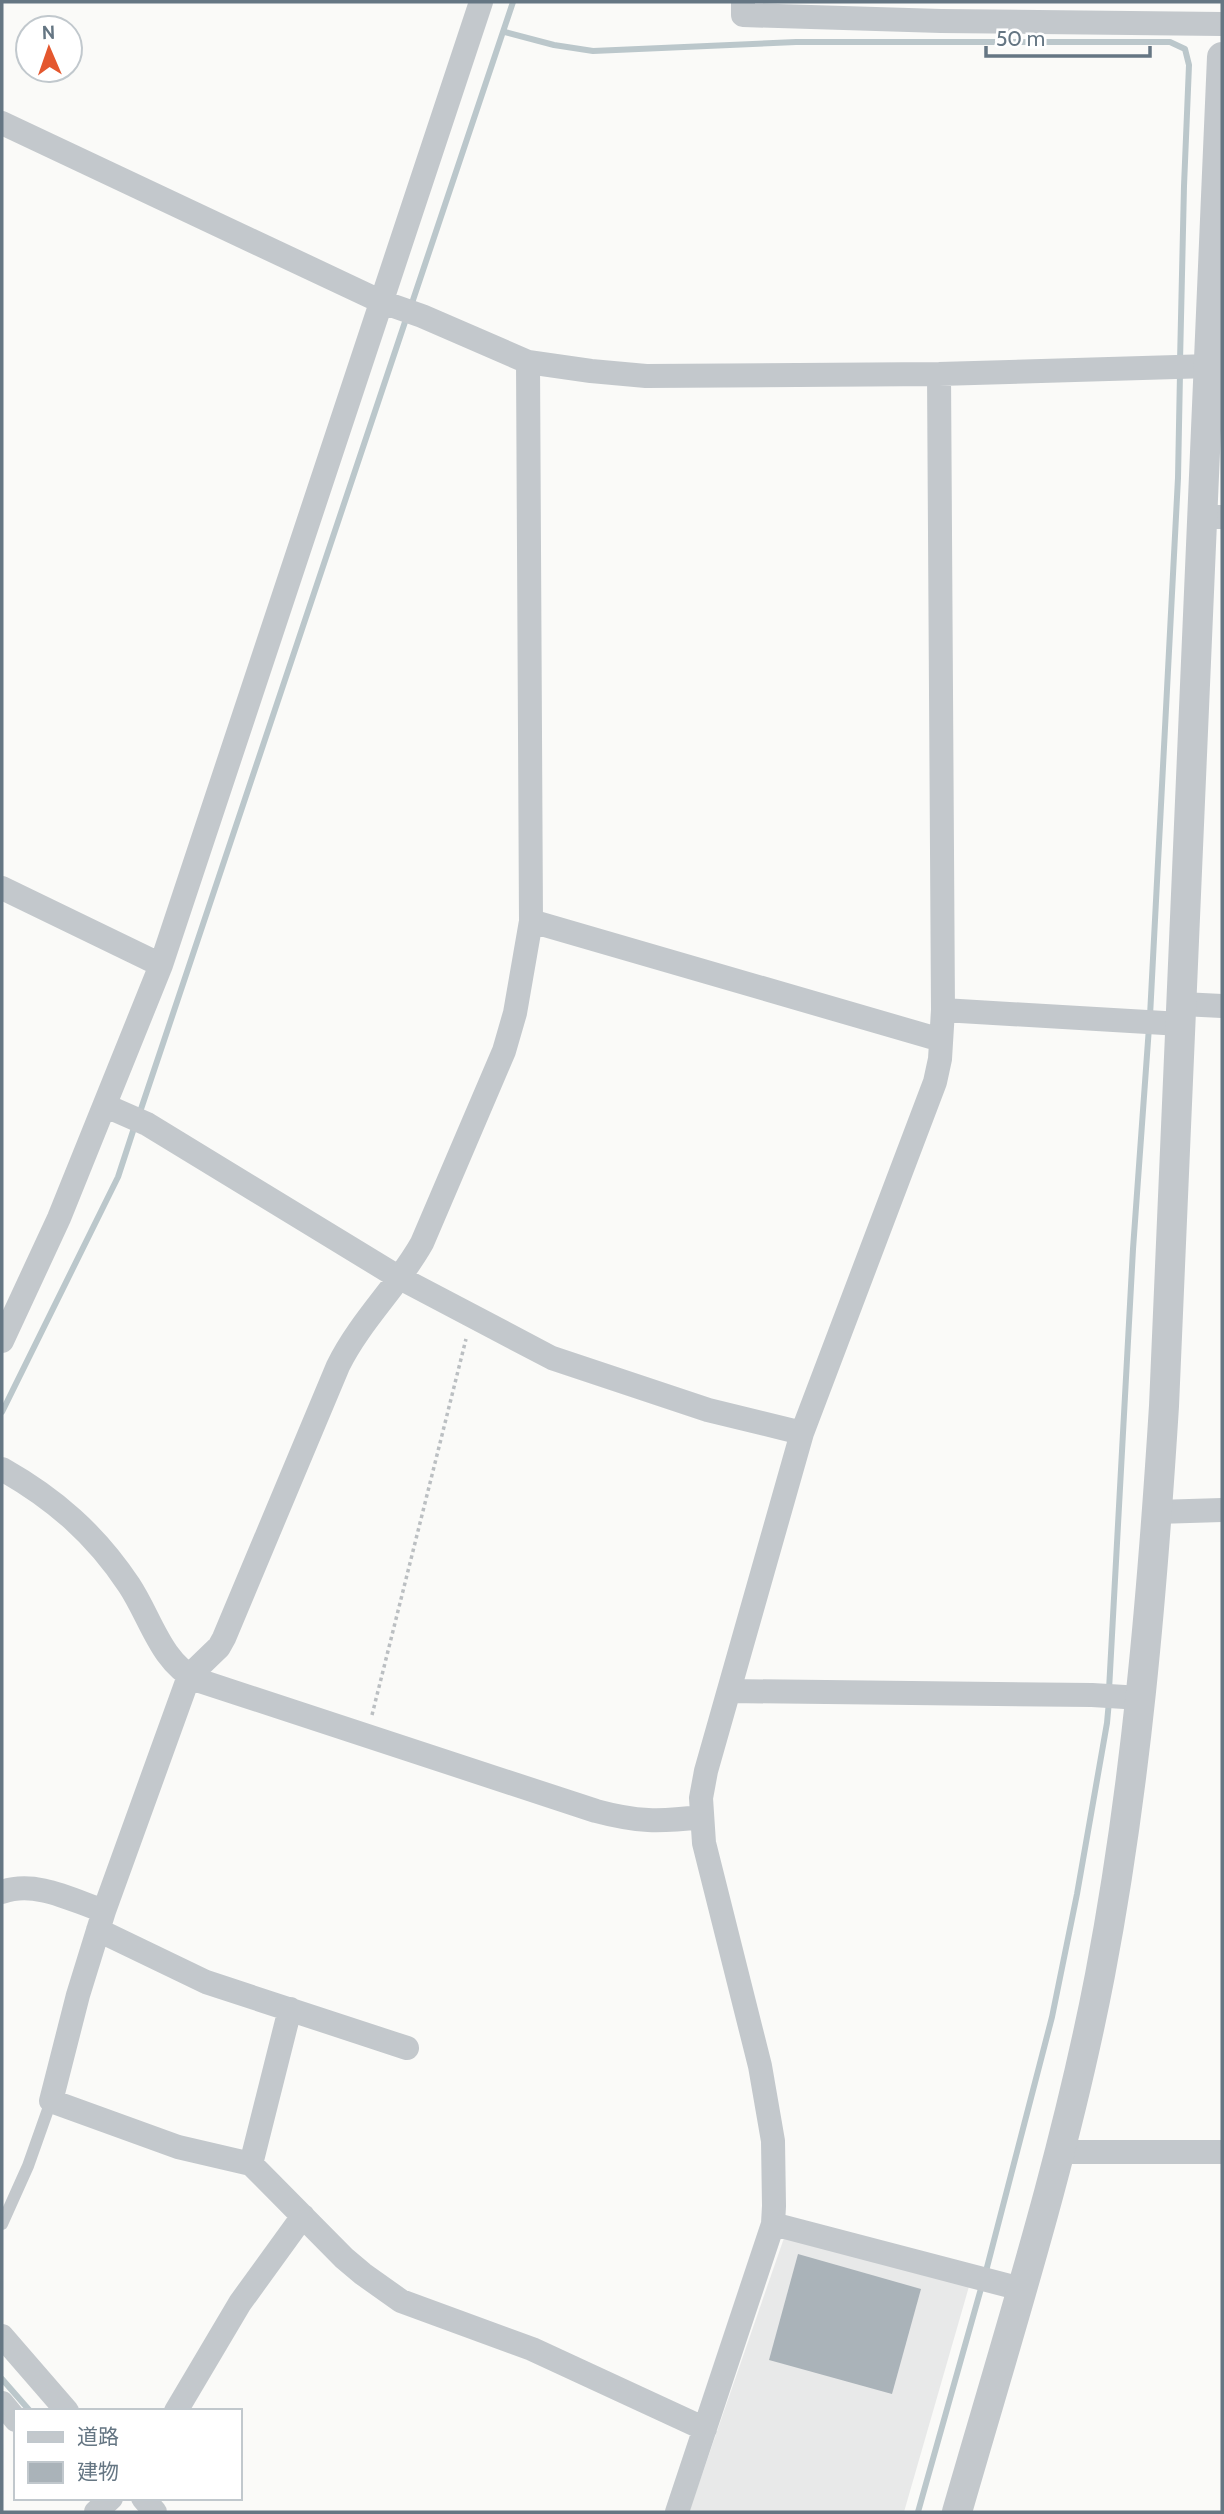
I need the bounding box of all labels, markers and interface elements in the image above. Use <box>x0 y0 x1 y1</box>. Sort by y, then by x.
north arrow <box>14 14 84 84</box>
scale bar <box>986 14 1150 58</box>
text: N <box>41 21 56 44</box>
text: 50 m <box>996 26 1045 51</box>
legend <box>14 2409 242 2500</box>
text: 道路 <box>77 2424 119 2449</box>
text: 建物 <box>77 2459 119 2484</box>

